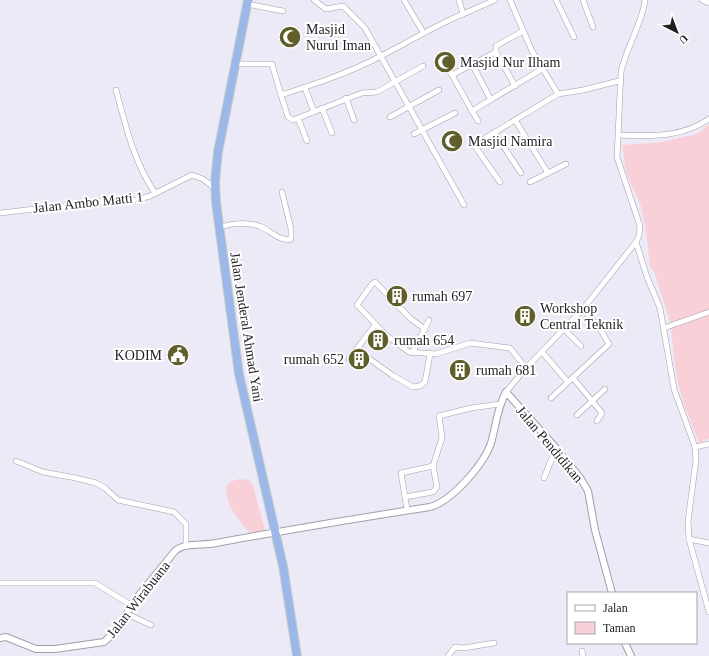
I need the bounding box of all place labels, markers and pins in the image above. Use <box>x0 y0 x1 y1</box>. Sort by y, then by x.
place label: Masjid Nurul Iman <box>306 22 371 53</box>
mosque icon: Masjid Nurul Iman <box>277 24 303 50</box>
mosque icon: Masjid Nur Ilham <box>432 49 458 75</box>
place label: Masjid Nur Ilham <box>460 55 560 70</box>
mosque icon: Masjid Namira <box>439 128 465 154</box>
place label: Masjid Namira <box>468 134 553 149</box>
building icon: rumah 697 <box>384 283 410 309</box>
place label: rumah 697 <box>412 289 472 304</box>
place label: Workshop Central Teknik <box>540 301 623 332</box>
building icon: Workshop Central Teknik <box>512 303 538 329</box>
building icon: rumah 654 <box>365 327 391 353</box>
place label: rumah 654 <box>394 333 454 348</box>
public building icon: KODIM <box>165 342 191 368</box>
building icon: rumah 652 <box>346 346 372 372</box>
place label: KODIM <box>115 348 163 363</box>
place label: rumah 652 <box>284 352 344 367</box>
building icon: rumah 681 <box>447 357 473 383</box>
place label: rumah 681 <box>476 363 536 378</box>

